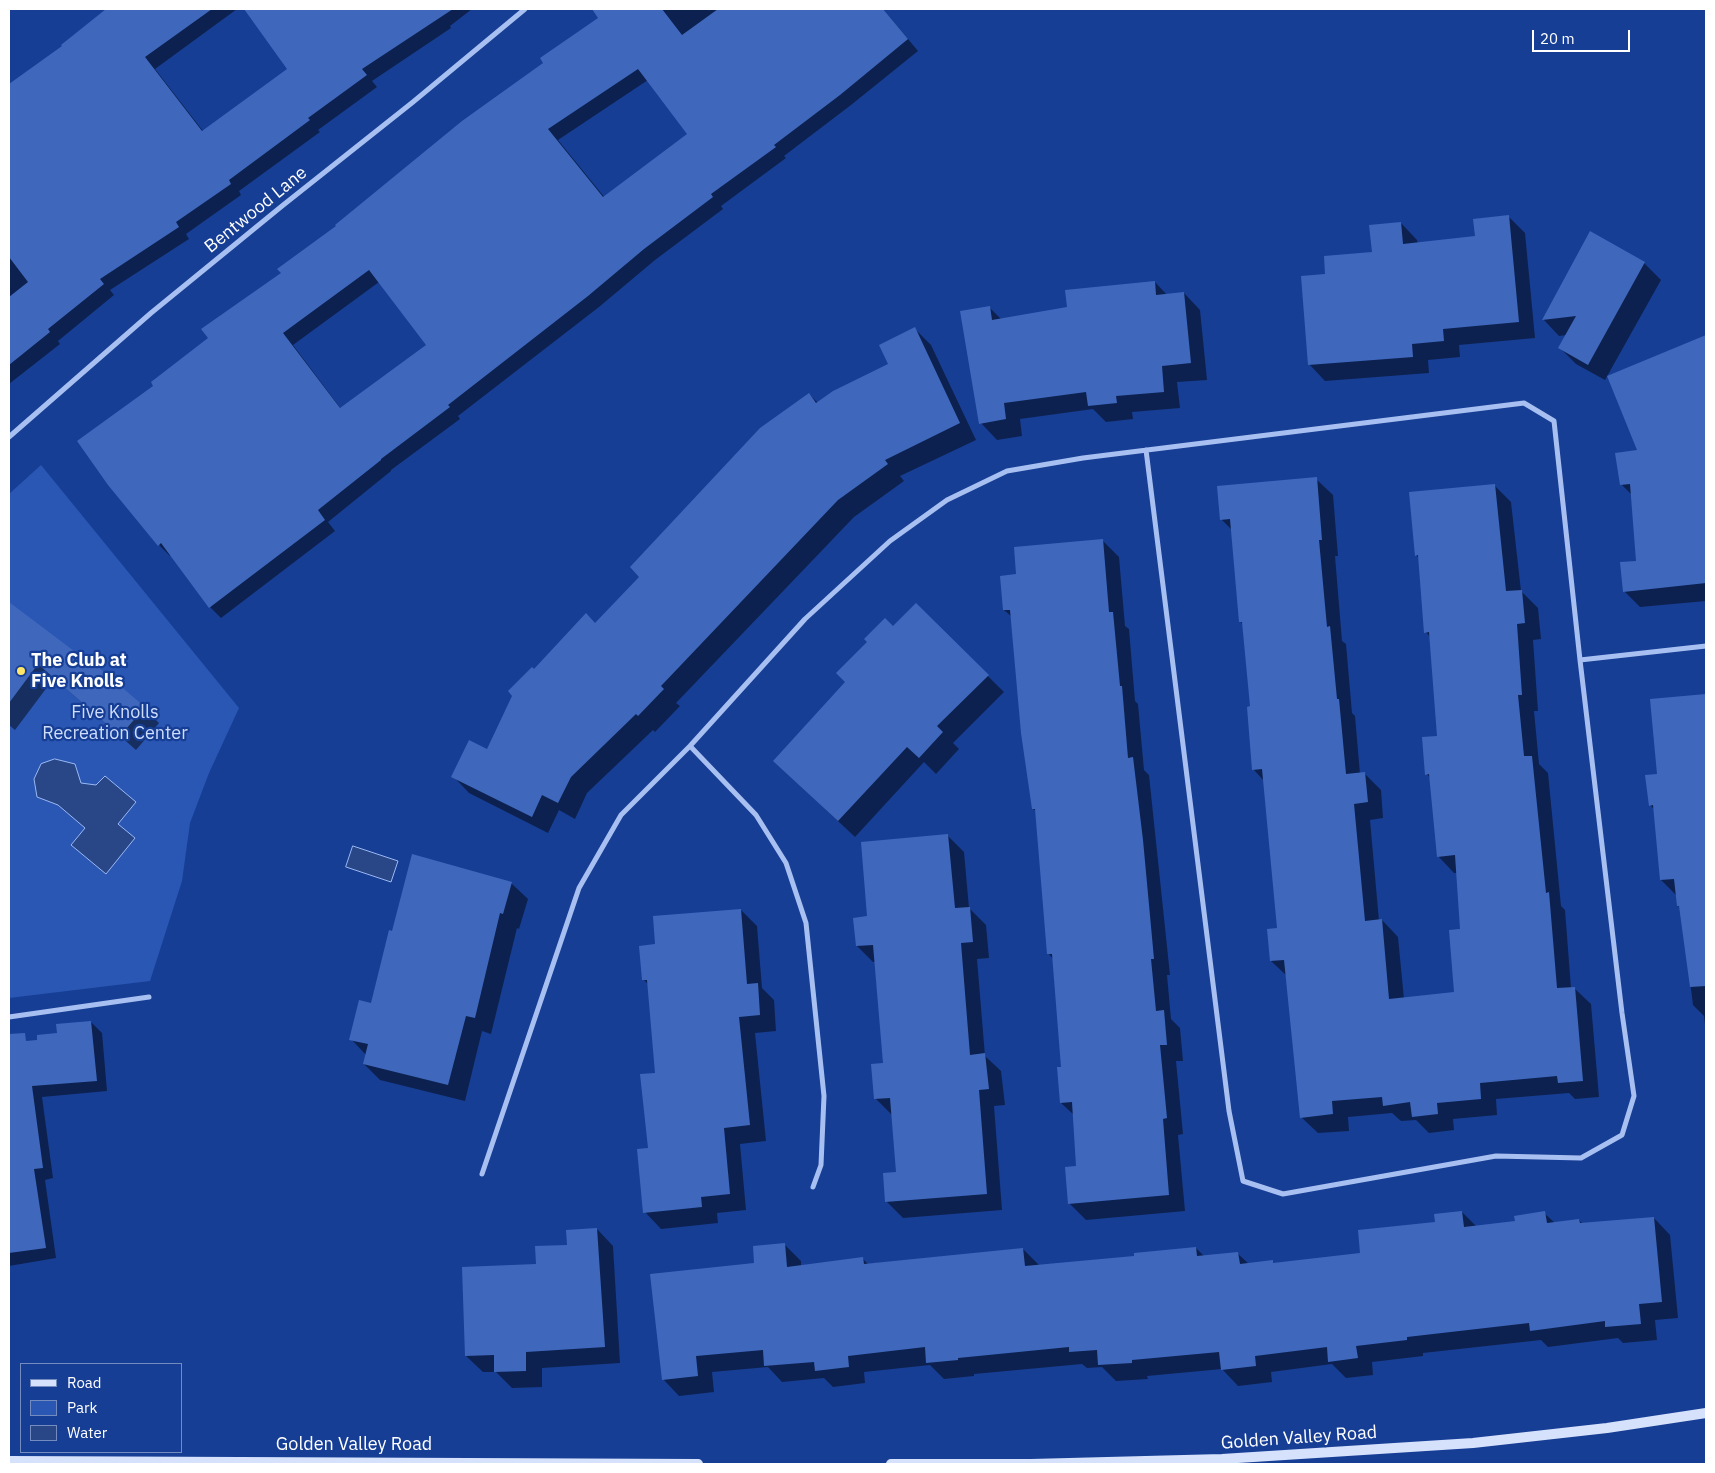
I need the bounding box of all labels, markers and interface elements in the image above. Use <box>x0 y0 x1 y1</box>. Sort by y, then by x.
scale bar <box>1535 20 1632 52</box>
text: 20 m <box>1540 29 1575 48</box>
street label: Bentwood Lane <box>200 162 312 258</box>
place label: The Club at Five Knolls <box>31 650 127 692</box>
marker: The Club at Five Knolls <box>15 665 27 677</box>
park label: Five Knolls Recreation Center <box>42 702 188 744</box>
legend <box>20 1363 182 1453</box>
text: Road <box>67 1373 102 1392</box>
text: Park <box>67 1398 97 1417</box>
street label: Golden Valley Road <box>1220 1422 1378 1454</box>
text: Water <box>67 1423 107 1442</box>
street label: Golden Valley Road <box>276 1434 432 1456</box>

